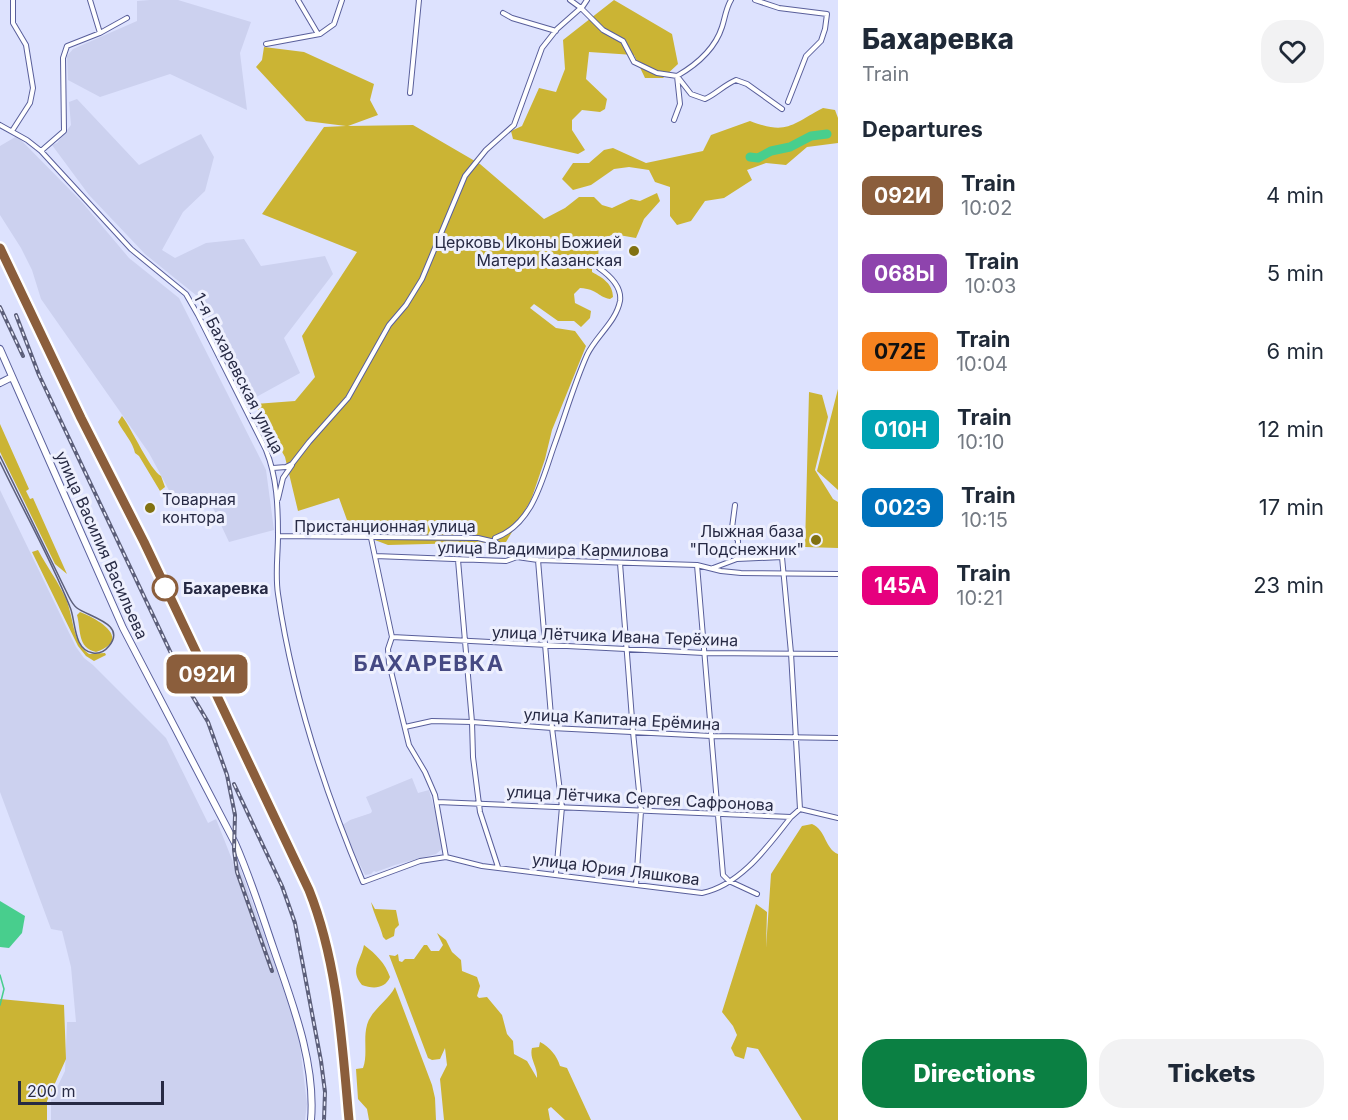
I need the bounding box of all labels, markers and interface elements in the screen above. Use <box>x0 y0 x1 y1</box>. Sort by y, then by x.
button: heart <box>1261 20 1324 83</box>
text: Бахаревка <box>862 22 1014 56</box>
text: Train <box>862 62 909 86</box>
text: Departures <box>862 116 983 142</box>
text: Train <box>961 170 1016 196</box>
text: 4 min <box>1266 182 1324 208</box>
text: 092И <box>874 183 931 208</box>
text: 10:02 <box>961 196 1012 220</box>
place label: Церковь Иконы Божией Матери Казанская <box>434 232 622 270</box>
marker: Церковь Иконы Божией Матери Казанская <box>627 244 641 258</box>
text: Train <box>965 248 1019 274</box>
text: 5 min <box>1267 260 1324 286</box>
text: 068Ы <box>874 261 935 286</box>
text: 10:03 <box>965 274 1016 298</box>
street label: 1-я Бахаревская улица <box>190 289 288 457</box>
text: Train <box>956 326 1010 352</box>
text: 6 min <box>1267 338 1324 364</box>
text: 072Е <box>874 339 926 364</box>
text: 10:04 <box>956 352 1008 376</box>
text: Train <box>957 404 1012 430</box>
text: 12 min <box>1258 416 1324 442</box>
text: 010Н <box>874 417 927 442</box>
text: 10:10 <box>957 430 1004 454</box>
street label: улица Василия Васильева <box>51 448 153 642</box>
text: Train <box>961 482 1016 508</box>
place label: Товарная контора <box>162 489 236 527</box>
text: 17 min <box>1259 494 1324 520</box>
text: 002Э <box>874 495 931 520</box>
marker: Товарная контора <box>143 501 157 515</box>
text: 10:15 <box>961 508 1008 532</box>
street label: Пристанционная улица <box>294 516 476 536</box>
place label: Лыжная база "Подснежник" <box>689 521 804 559</box>
marker: Лыжная база "Подснежник" <box>809 533 823 547</box>
street label: улица Владимира Кармилова <box>437 537 669 561</box>
text: Train <box>956 560 1011 586</box>
text: 23 min <box>1253 572 1324 598</box>
text: 145А <box>874 573 926 598</box>
marker: Бахаревка <box>152 575 178 601</box>
place label: Бахаревка <box>183 578 269 598</box>
text: 10:21 <box>956 586 1003 610</box>
street label: улица Лётчика Ивана Терёхина <box>492 622 738 650</box>
district label: БАХАРЕВКА <box>353 650 505 676</box>
line badge: 092И <box>165 654 249 694</box>
text: 092И <box>178 662 236 687</box>
street label: улица Капитана Ерёмина <box>523 704 721 734</box>
street label: улица Лётчика Сергея Сафронова <box>506 781 774 815</box>
street label: улица Юрия Ляшкова <box>531 849 701 889</box>
button: Directions <box>862 1039 1087 1108</box>
button: Tickets <box>1099 1039 1324 1108</box>
scale bar <box>18 1078 164 1106</box>
text: 200 m <box>27 1081 75 1101</box>

